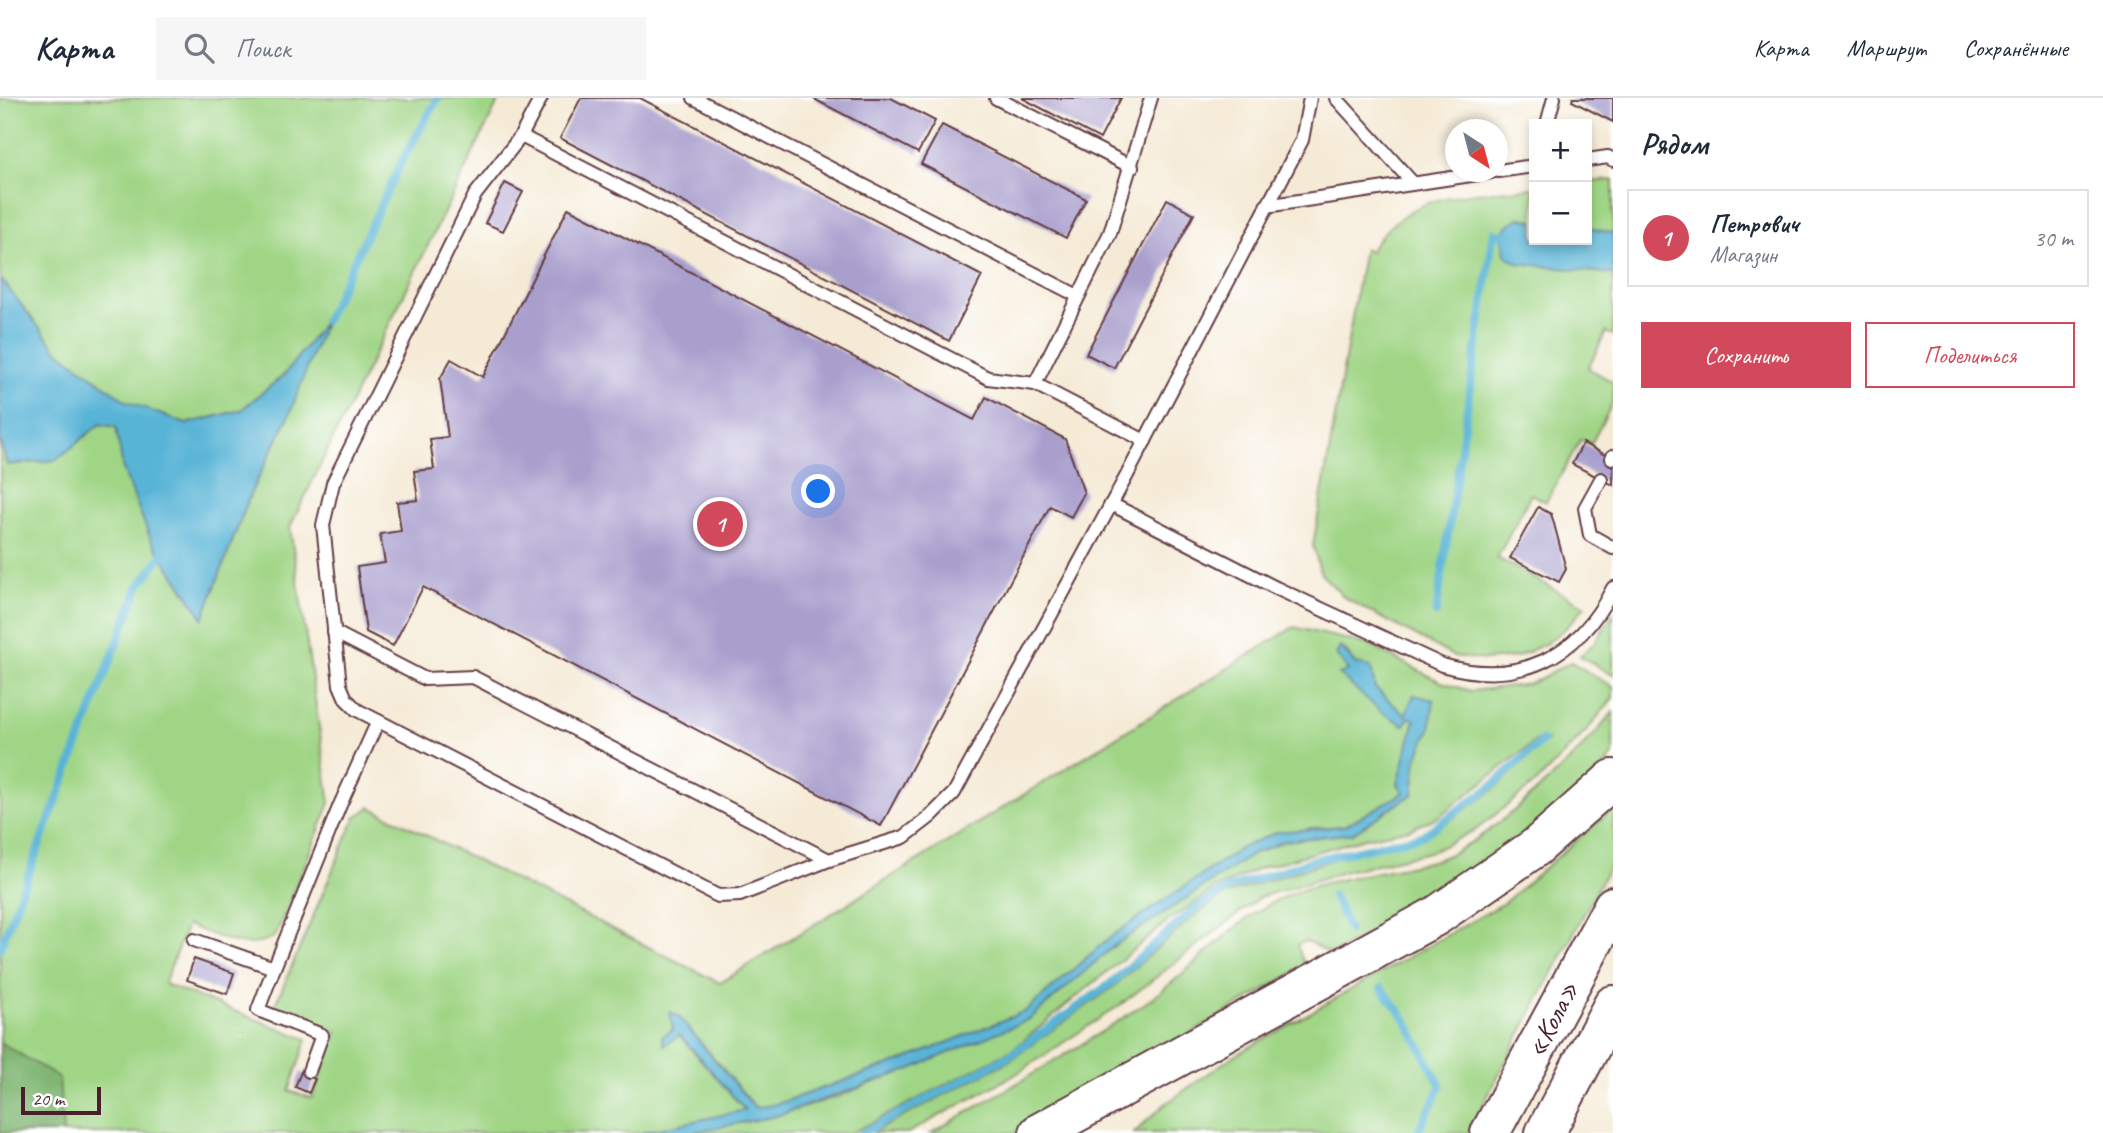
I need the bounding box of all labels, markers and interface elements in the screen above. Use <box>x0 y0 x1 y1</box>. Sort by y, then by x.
search box <box>156 17 646 80</box>
text: Карта <box>35 27 114 69</box>
icon: search <box>180 29 218 67</box>
text: Поиск <box>236 32 290 65</box>
text: Карта <box>1754 33 1809 63</box>
text: Маршрут <box>1847 33 1926 63</box>
text: Сохранённые <box>1964 33 2068 63</box>
north arrow <box>1445 119 1508 182</box>
map controls <box>1529 119 1592 245</box>
button: + <box>1529 119 1592 182</box>
text: Рядом <box>1641 125 1708 163</box>
button: − <box>1529 182 1592 245</box>
text: Петрович <box>1710 207 1798 240</box>
text: 1 <box>1661 224 1671 253</box>
text: 30 m <box>2034 224 2073 253</box>
text: Магазин <box>1710 240 1777 269</box>
button: Сохранить <box>1641 322 1851 388</box>
button: Поделиться <box>1865 322 2075 388</box>
your location <box>801 474 835 508</box>
pin: 1 <box>697 498 743 550</box>
street label: «Кола» <box>1518 975 1586 1063</box>
scale bar <box>21 1084 102 1116</box>
text: 20 m <box>32 1087 64 1111</box>

